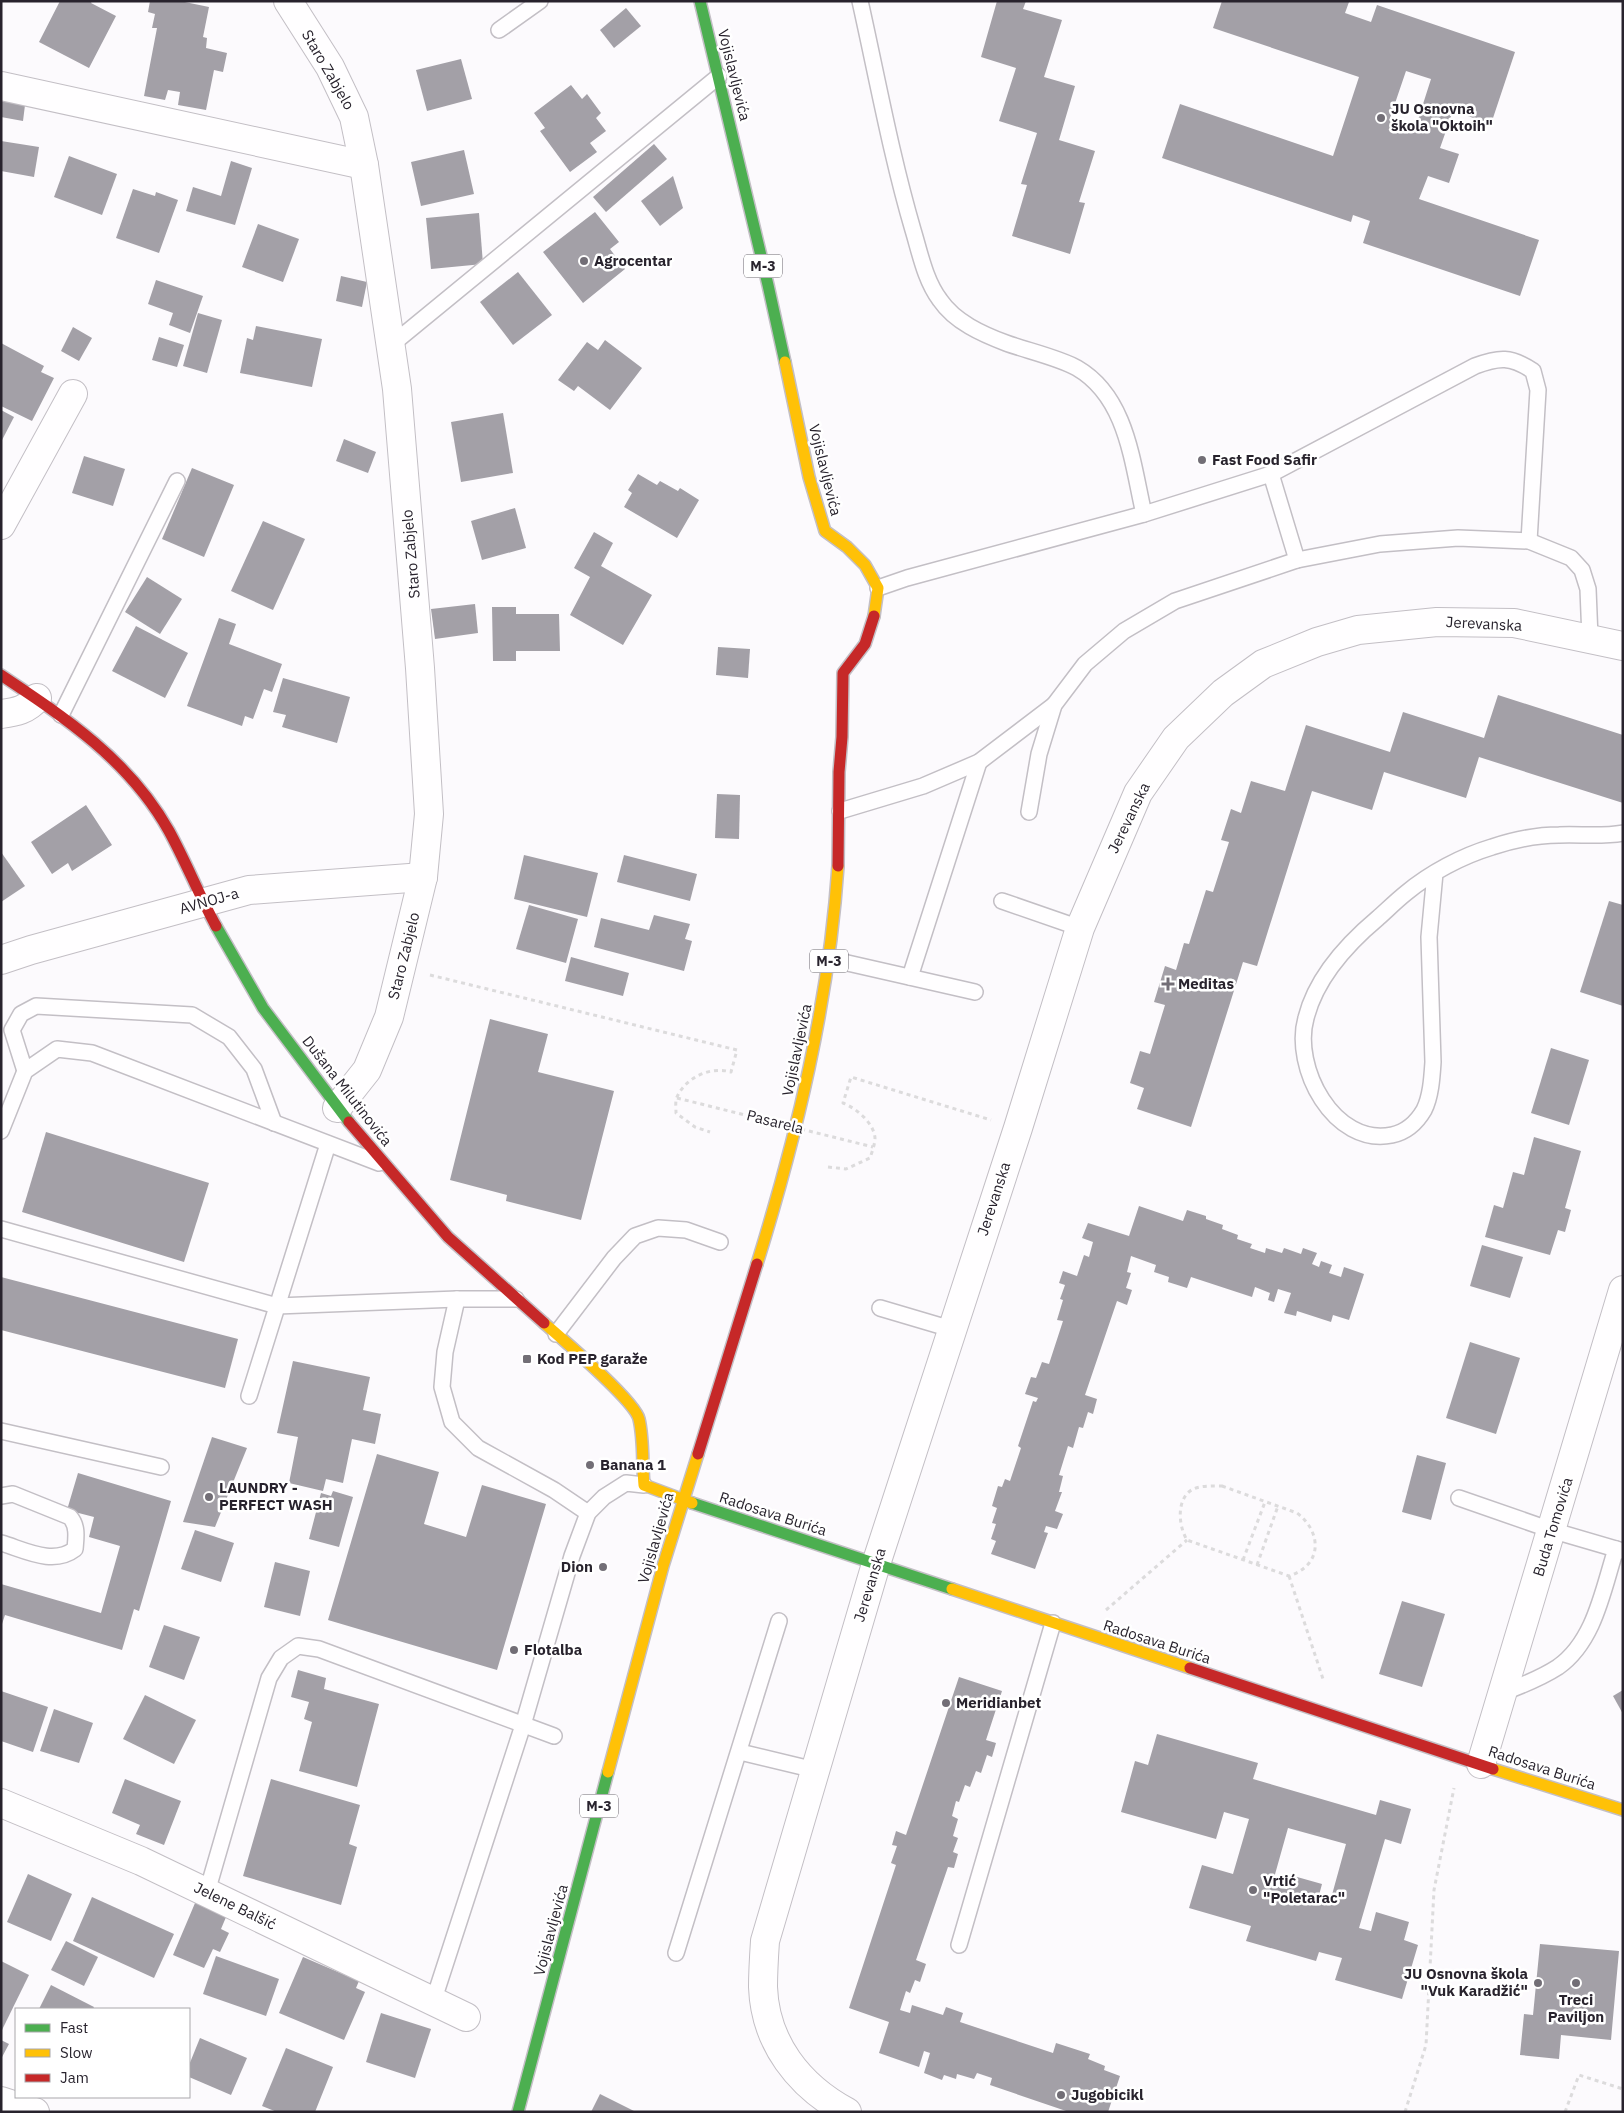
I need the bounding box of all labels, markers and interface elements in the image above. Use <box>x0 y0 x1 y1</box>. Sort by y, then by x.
street label: Staro Zabjelo <box>298 26 359 113</box>
street label: Vojislavljevića <box>714 27 755 123</box>
place label: JU Osnovna škola "Oktoih" <box>1391 99 1493 135</box>
marker: JU Osnovna škola "Oktoih" <box>1375 112 1387 124</box>
place label: Agrocentar <box>594 251 672 270</box>
marker: Agrocentar <box>578 255 590 267</box>
road number: M-3 <box>744 255 782 278</box>
street label: Vojislavljevića <box>805 422 846 518</box>
place label: Fast Food Safir <box>1212 450 1317 469</box>
marker: Fast Food Safir <box>1196 454 1208 466</box>
street label: Staro Zabjelo <box>397 509 424 599</box>
street label: Jerevanska <box>1445 612 1523 635</box>
street label: Jerevanska <box>1103 779 1154 856</box>
street label: AVNOJ-a <box>177 883 241 918</box>
street label: Staro Zabjelo <box>384 910 424 1001</box>
road number: M-3 <box>810 949 848 972</box>
place label: Meditas <box>1178 974 1234 993</box>
marker: Meditas <box>1162 978 1174 990</box>
street label: Vojislavljevića <box>777 1002 816 1098</box>
street label: Dušana Milutinovića <box>298 1032 396 1150</box>
street label: Pasarela <box>745 1105 806 1138</box>
street label: Jerevanska <box>973 1160 1014 1238</box>
place label: Kod PEP garaže <box>537 1349 648 1368</box>
marker: Kod PEP garaže <box>521 1353 533 1365</box>
place label: Banana 1 <box>600 1455 666 1474</box>
marker: Banana 1 <box>584 1459 596 1471</box>
street label: Buda Tomovića <box>1528 1475 1577 1579</box>
place label: LAUNDRY - PERFECT WASH <box>219 1478 333 1514</box>
street label: Radosava Burića <box>717 1487 829 1540</box>
street label: Vojislavljevića <box>633 1490 678 1586</box>
marker: LAUNDRY - PERFECT WASH <box>203 1491 215 1503</box>
street label: Jerevanska <box>849 1546 890 1624</box>
place label: Dion <box>561 1557 593 1576</box>
marker: Dion <box>597 1561 609 1573</box>
street label: Radosava Burića <box>1101 1615 1213 1668</box>
place label: Flotalba <box>524 1640 583 1659</box>
marker: Flotalba <box>508 1644 520 1656</box>
place label: Meridianbet <box>956 1693 1042 1712</box>
marker: Meridianbet <box>940 1697 952 1709</box>
street label: Radosava Burića <box>1486 1741 1598 1794</box>
road number: M-3 <box>580 1794 618 1818</box>
place label: Vrtić "Poletarac" <box>1263 1871 1345 1907</box>
street label: Jelene Balšić <box>191 1878 280 1934</box>
street label: Vojislavljevića <box>529 1882 572 1978</box>
marker: Vrtić "Poletarac" <box>1247 1884 1259 1896</box>
place label: JU Osnovna škola "Vuk Karadžić" <box>1404 1964 1528 2000</box>
marker: JU Osnovna škola "Vuk Karadžić" <box>1532 1977 1544 1989</box>
marker: Treci Paviljon <box>1570 1977 1582 1989</box>
place label: Treci Paviljon <box>1548 1990 1604 2026</box>
legend <box>15 2008 190 2098</box>
text: Fast <box>60 2018 88 2037</box>
text: Slow <box>60 2043 93 2062</box>
text: Jam <box>60 2068 89 2087</box>
place label: Jugobicikl <box>1071 2085 1144 2104</box>
marker: Jugobicikl <box>1055 2089 1067 2101</box>

